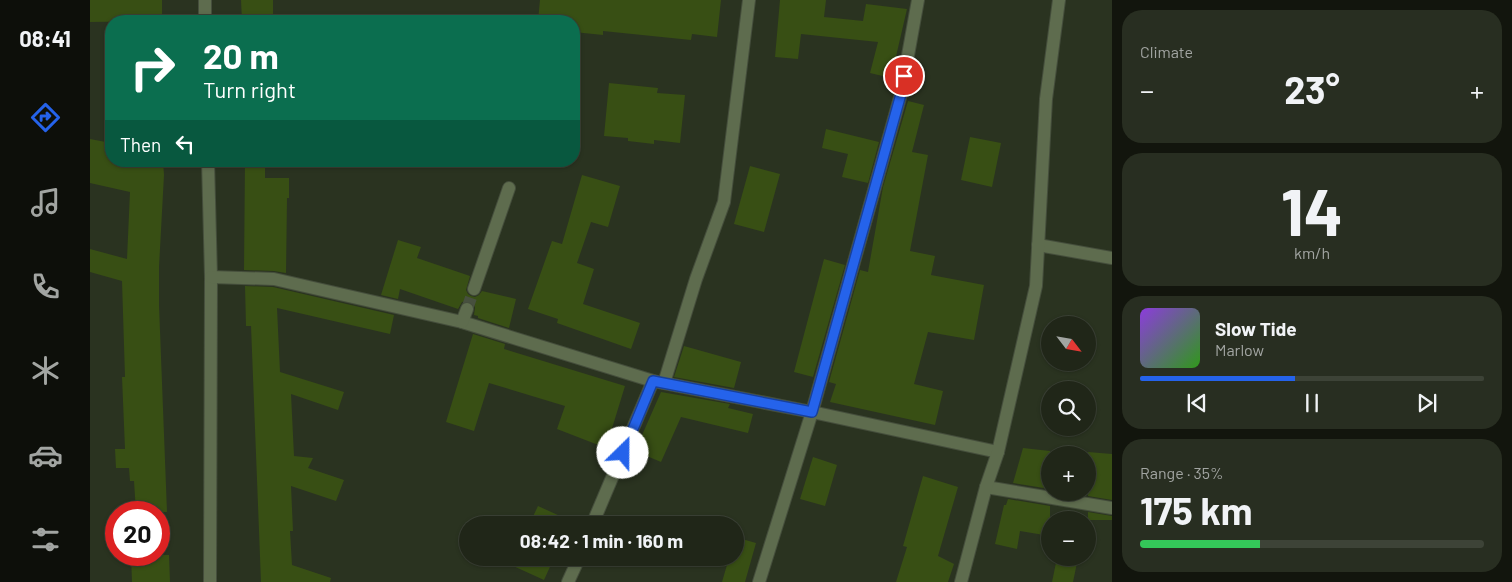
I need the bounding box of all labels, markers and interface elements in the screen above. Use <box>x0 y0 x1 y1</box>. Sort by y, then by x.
text: 08:41 <box>19 25 71 51</box>
text: 20 m <box>203 34 279 76</box>
icon: right <box>120 35 185 100</box>
text: Climate <box>1140 42 1193 61</box>
pin <box>883 55 925 97</box>
icon: arrive <box>890 62 918 90</box>
text: 23° <box>1284 66 1340 112</box>
text: − <box>1140 73 1154 107</box>
text: + <box>1470 73 1484 107</box>
text: Turn right <box>203 76 296 102</box>
icon: directions <box>28 100 63 135</box>
icon: left <box>171 130 199 158</box>
text: Then <box>120 133 161 156</box>
text: 14 <box>1281 171 1343 249</box>
icon: music <box>28 185 63 220</box>
text: km/h <box>1294 243 1330 262</box>
icon: phone <box>28 269 63 304</box>
north arrow <box>1041 316 1096 371</box>
map controls <box>1041 316 1096 566</box>
text: Slow Tide <box>1215 317 1297 340</box>
text: Marlow <box>1215 340 1264 359</box>
icon: climate <box>28 353 63 388</box>
button: search <box>1041 381 1096 436</box>
icon: previous <box>1183 389 1211 417</box>
icon: pause <box>1298 389 1326 417</box>
icon: next <box>1413 389 1441 417</box>
position arrow <box>596 426 648 478</box>
icon: car <box>28 438 63 473</box>
button: + <box>1041 446 1096 501</box>
text: Range · 35% <box>1140 463 1223 482</box>
text: 175 km <box>1140 487 1252 533</box>
speed limit sign: 20 <box>105 501 170 566</box>
button: − <box>1041 511 1096 566</box>
icon: filters <box>28 522 63 557</box>
text: 08:42 · 1 min · 160 m <box>520 529 683 552</box>

